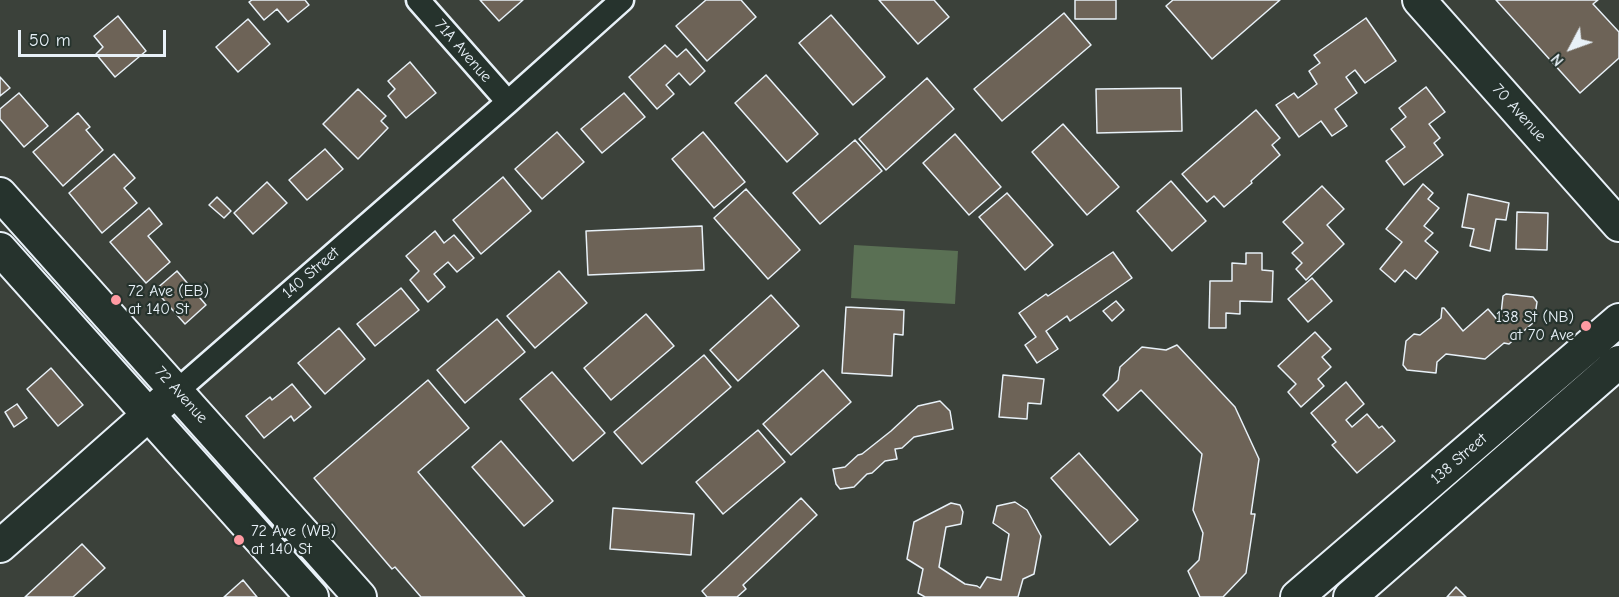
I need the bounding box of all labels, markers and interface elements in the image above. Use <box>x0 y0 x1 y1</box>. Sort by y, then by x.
street label: 71A Avenue <box>430 16 496 86</box>
scale bar <box>21 18 170 56</box>
north arrow <box>1541 18 1601 78</box>
text: 50 m <box>29 30 71 51</box>
text: N <box>1547 50 1568 70</box>
street label: 70 Avenue <box>1488 80 1550 146</box>
street label: 140 Street <box>279 243 343 303</box>
place label: 72 Ave (EB) at 140 St <box>128 281 209 319</box>
marker: 72 Ave (EB) at 140 St <box>109 293 123 307</box>
place label: 138 St (NB) at 70 Ave <box>1496 307 1574 345</box>
marker: 138 St (NB) at 70 Ave <box>1579 319 1593 333</box>
street label: 72 Avenue <box>150 363 212 427</box>
street label: 138 Street <box>1427 429 1491 489</box>
place label: 72 Ave (WB) at 140 St <box>251 521 336 559</box>
marker: 72 Ave (WB) at 140 St <box>232 533 246 547</box>

